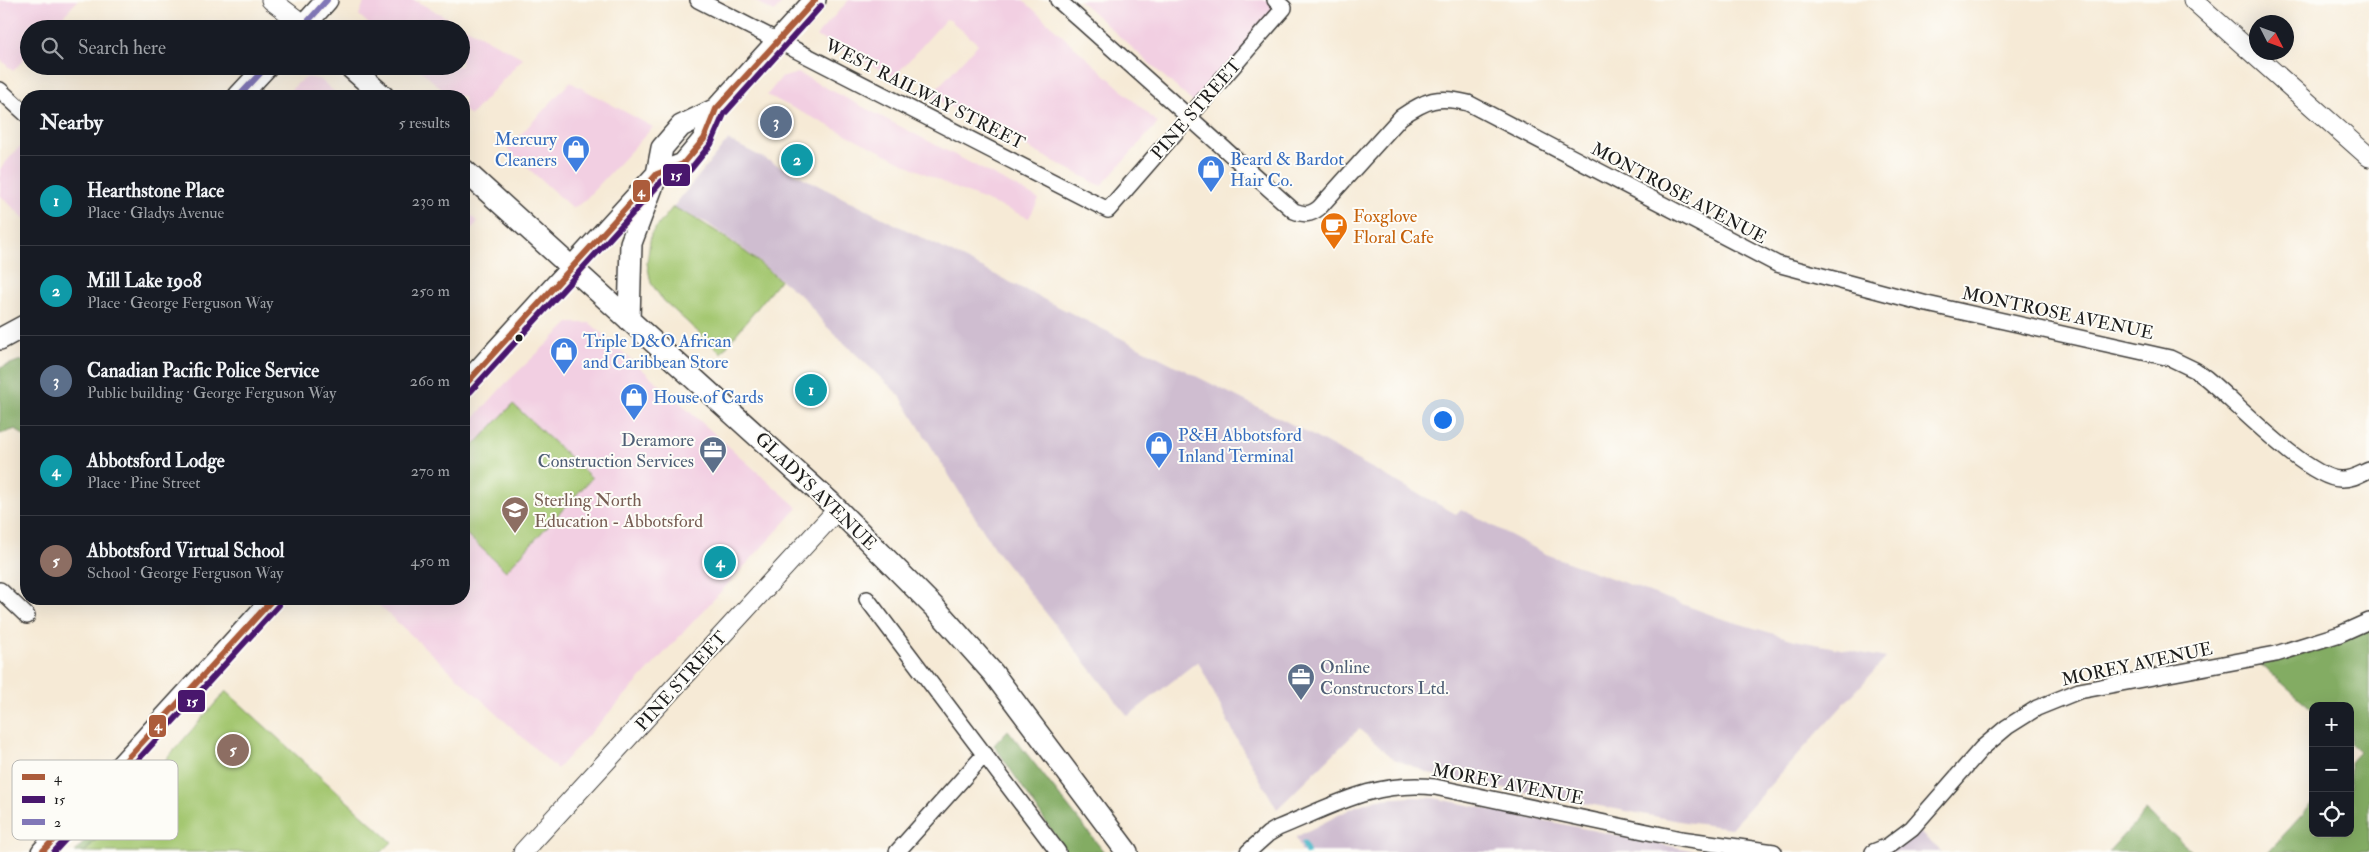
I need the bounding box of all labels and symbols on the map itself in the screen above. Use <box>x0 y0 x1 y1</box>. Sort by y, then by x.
north arrow <box>2249 15 2294 60</box>
street label: WEST RAILWAY STREET <box>820 34 1029 155</box>
street label: PINE STREET <box>1146 54 1247 165</box>
pin: 3 <box>760 103 792 141</box>
place label: Mercury Cleaners <box>495 128 558 172</box>
shop icon: Mercury Cleaners <box>561 134 591 173</box>
street label: MONTROSE AVENUE <box>1587 137 1770 249</box>
pin: 2 <box>781 141 813 179</box>
place label: Beard & Bardot Hair Co. <box>1230 148 1344 192</box>
shop icon: Beard & Bardot Hair Co. <box>1196 154 1226 193</box>
line badge: 15 <box>662 163 691 187</box>
text: 15 <box>670 167 682 184</box>
line badge: 4 <box>632 179 651 203</box>
text: 4 <box>636 183 646 200</box>
place label: Foxglove Floral Cafe <box>1353 205 1434 249</box>
cafe icon: Foxglove Floral Cafe <box>1319 211 1349 250</box>
street label: MONTROSE AVENUE <box>1960 282 2156 345</box>
place label: Triple D&O African and Caribbean Store <box>583 330 731 374</box>
unlabelled marker <box>514 333 524 343</box>
shop icon: Triple D&O African and Caribbean Store <box>549 336 579 375</box>
pin: 1 <box>795 371 827 409</box>
shop icon: House of Cards <box>619 382 649 421</box>
place label: House of Cards <box>653 386 763 409</box>
your location <box>1430 407 1456 433</box>
place label: P&H Abbotsford Inland Terminal <box>1178 424 1302 468</box>
street label: GLADYS AVENUE <box>750 427 881 555</box>
place label: Deramore Construction Services <box>537 429 694 473</box>
shop icon: P&H Abbotsford Inland Terminal <box>1144 430 1174 469</box>
office icon: Deramore Construction Services <box>698 435 728 474</box>
place label: Sterling North Education - Abbotsford <box>534 489 703 533</box>
school or university icon: Sterling North Education - Abbotsford <box>500 495 530 534</box>
pin: 4 <box>704 543 736 581</box>
street label: PINE STREET <box>631 626 733 736</box>
street label: MOREY AVENUE <box>2059 637 2215 692</box>
place label: Online Constructors Ltd. <box>1320 656 1449 700</box>
office icon: Online Constructors Ltd. <box>1286 662 1316 701</box>
line badge: 15 <box>177 689 206 713</box>
text: 15 <box>186 693 198 710</box>
line badge: 4 <box>148 714 167 738</box>
text: 4 <box>153 717 163 734</box>
pin: 5 <box>217 731 249 769</box>
street label: MOREY AVENUE <box>1430 759 1586 810</box>
legend <box>12 760 178 840</box>
text: 4 <box>54 769 63 786</box>
text: 15 <box>54 791 66 808</box>
text: 2 <box>54 814 61 831</box>

